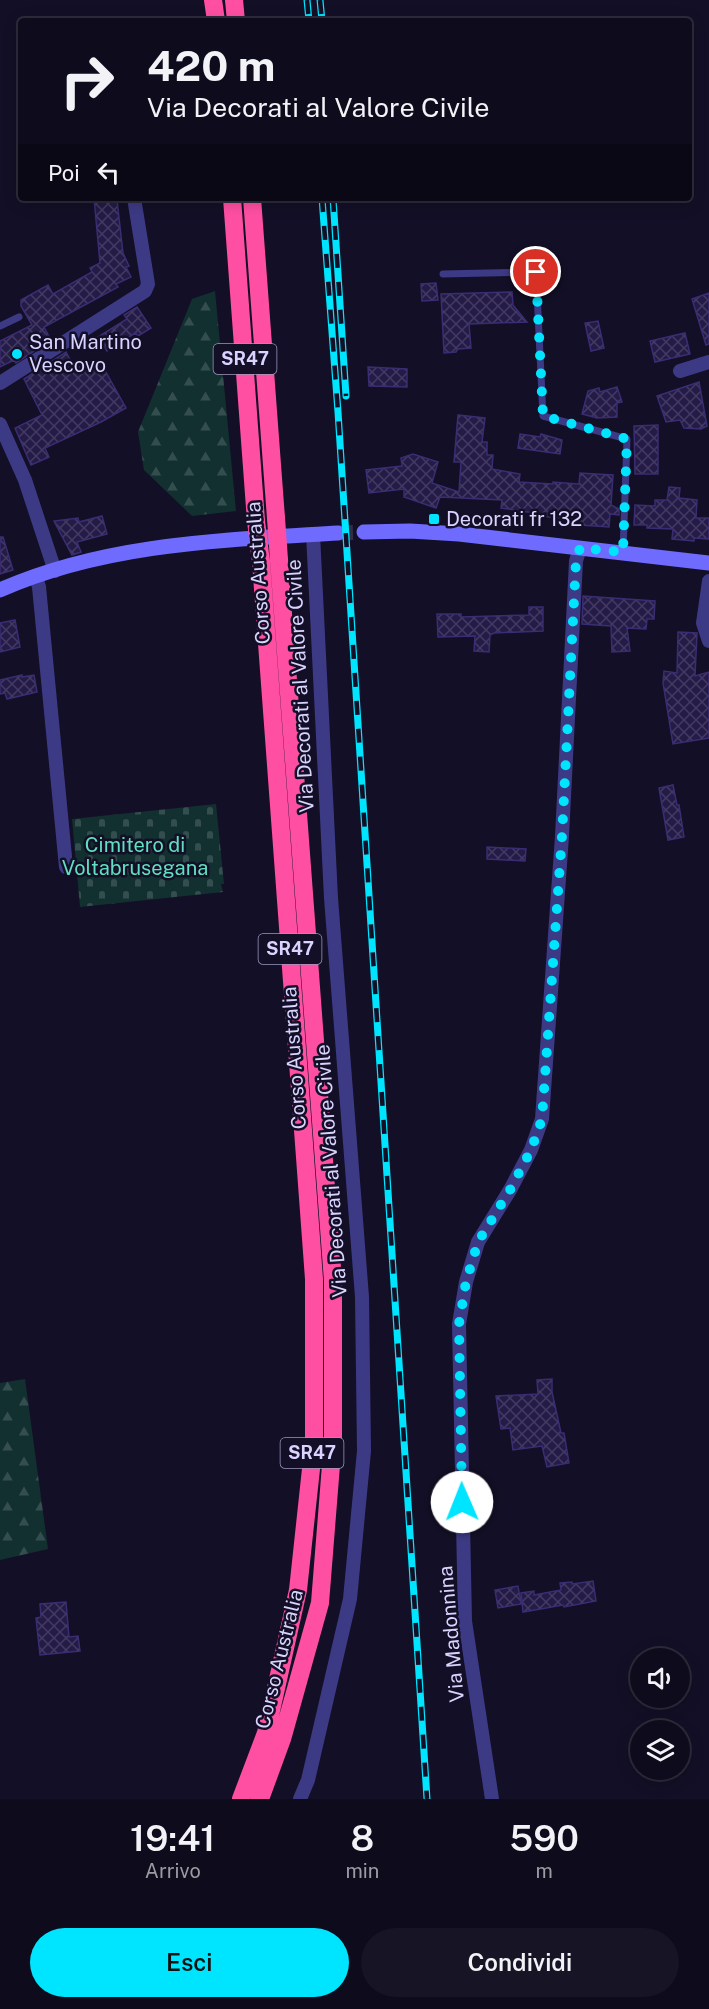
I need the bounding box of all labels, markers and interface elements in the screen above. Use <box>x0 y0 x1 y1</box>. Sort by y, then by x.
text: 420 m <box>147 41 275 90</box>
icon: right <box>48 42 126 120</box>
text: Via Decorati al Valore Civile <box>147 91 490 123</box>
icon: left <box>92 156 125 189</box>
text: Poi <box>48 160 80 186</box>
pin <box>510 246 561 297</box>
icon: arrive <box>519 255 552 288</box>
place label: San Martino Vescovo <box>29 330 142 377</box>
road number: SR47 <box>214 344 276 374</box>
marker: San Martino Vescovo <box>10 347 24 361</box>
street label: Corso Australia <box>241 501 275 645</box>
place label: Decorati fr 132 <box>446 507 582 531</box>
marker: Decorati fr 132 <box>427 512 441 526</box>
street label: Via Decorati al Valore Civile <box>281 559 319 813</box>
park label: Cimitero di Voltabrusegana <box>62 833 208 880</box>
road number: SR47 <box>258 934 322 964</box>
street label: Corso Australia <box>277 986 311 1130</box>
street label: Via Decorati al Valore Civile <box>310 1044 352 1298</box>
road number: SR47 <box>280 1438 344 1468</box>
position arrow <box>430 1470 494 1534</box>
street label: Via Madonnina <box>433 1565 469 1703</box>
street label: Corso Australia <box>250 1587 308 1731</box>
map controls <box>630 1648 690 1780</box>
button: sound <box>630 1648 690 1708</box>
button: layers <box>630 1720 690 1780</box>
text: 19:41 <box>130 1817 215 1859</box>
text: 8 <box>351 1817 374 1859</box>
text: 590 <box>510 1817 579 1859</box>
text: Arrivo <box>145 1859 201 1883</box>
text: min <box>345 1859 379 1883</box>
text: m <box>536 1859 553 1883</box>
button: Esci <box>30 1928 349 1997</box>
button: Condividi <box>361 1928 679 1997</box>

